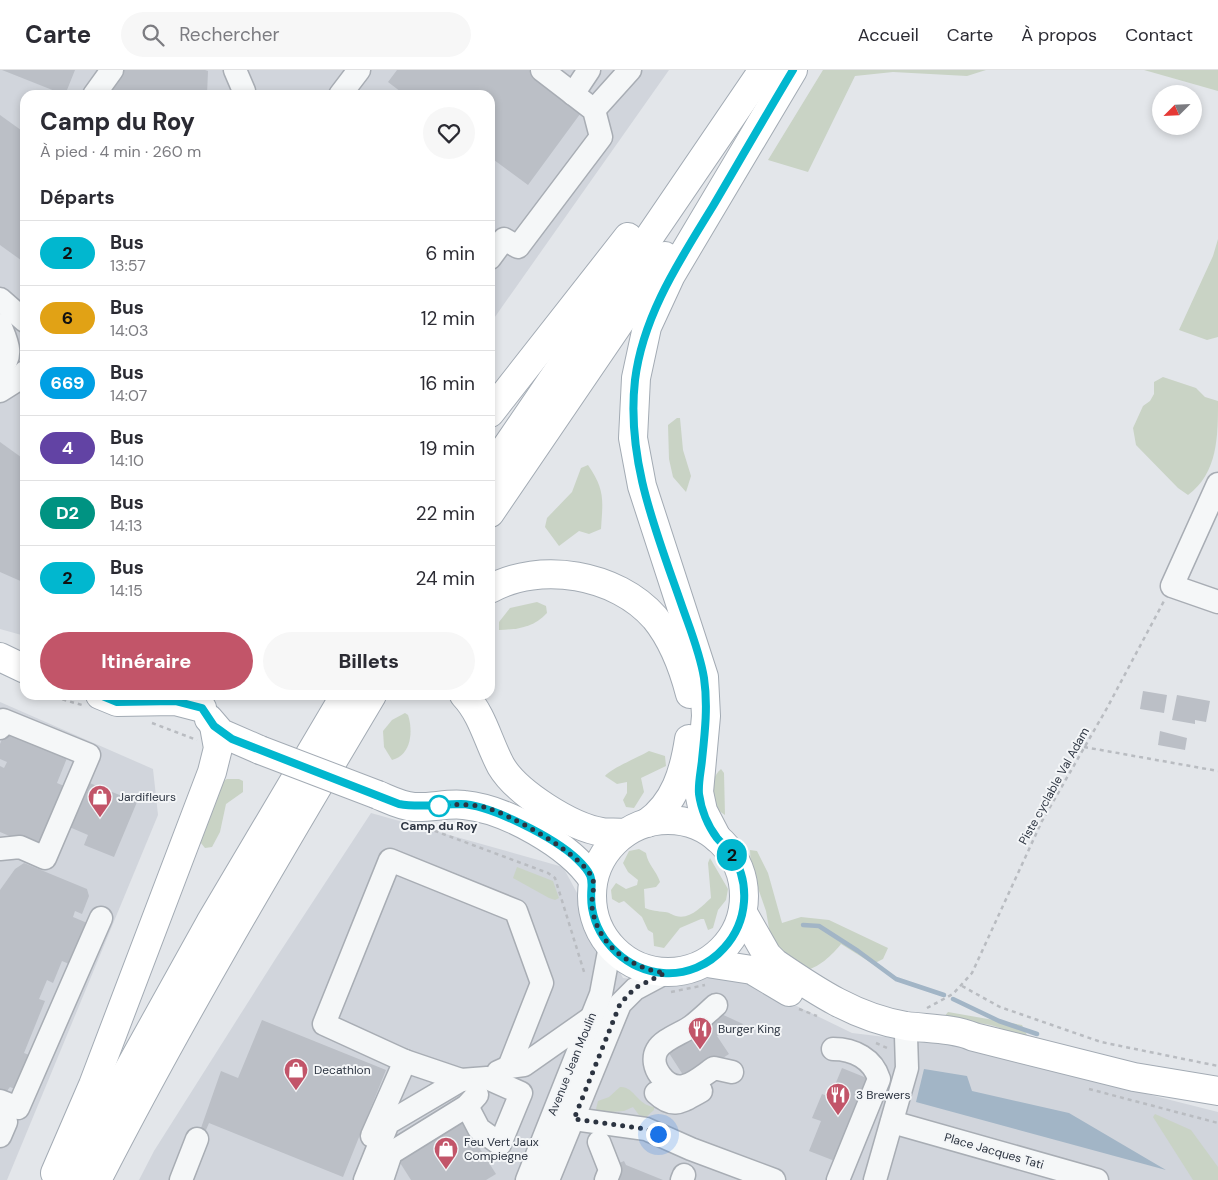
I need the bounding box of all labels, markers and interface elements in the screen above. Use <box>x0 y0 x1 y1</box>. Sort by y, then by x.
search box <box>121 12 471 57</box>
text: Carte <box>25 19 91 50</box>
icon: search <box>139 21 167 49</box>
text: Rechercher <box>179 22 280 47</box>
text: Accueil <box>858 23 919 47</box>
text: Carte <box>947 23 993 47</box>
text: À propos <box>1021 23 1097 47</box>
text: Contact <box>1125 23 1193 47</box>
north arrow <box>1152 85 1202 135</box>
map controls <box>1152 85 1202 135</box>
text: Camp du Roy <box>40 106 195 137</box>
button: heart <box>423 107 475 159</box>
text: À pied · 4 min · 260 m <box>40 141 201 162</box>
text: Départs <box>40 185 115 210</box>
text: Bus <box>110 230 144 255</box>
text: 2 <box>62 241 73 265</box>
text: 6 min <box>426 241 475 266</box>
text: 13:57 <box>110 255 146 276</box>
text: Bus <box>110 295 144 320</box>
text: 6 <box>62 306 73 330</box>
text: 12 min <box>421 306 475 331</box>
text: 14:03 <box>110 320 148 341</box>
text: Bus <box>110 360 144 385</box>
text: 669 <box>51 371 84 395</box>
text: 16 min <box>420 371 475 396</box>
text: 14:07 <box>110 385 147 406</box>
text: Bus <box>110 425 144 450</box>
text: 4 <box>62 436 73 460</box>
text: 19 min <box>420 436 475 461</box>
text: 14:10 <box>110 450 144 471</box>
text: Bus <box>110 490 144 515</box>
text: D2 <box>56 501 79 525</box>
text: 22 min <box>416 501 475 526</box>
text: 14:13 <box>110 515 142 536</box>
text: Bus <box>110 555 144 580</box>
text: 2 <box>62 566 73 590</box>
text: 24 min <box>415 566 475 591</box>
text: 14:15 <box>110 580 143 601</box>
button: Itinéraire <box>40 632 253 690</box>
button: Billets <box>263 632 475 690</box>
street label: Piste cyclable Val Adam <box>1015 725 1093 847</box>
shop icon: Jardifleurs <box>87 784 113 818</box>
place label: Jardifleurs <box>118 789 176 805</box>
marker: Camp du Roy <box>428 795 450 817</box>
place label: Camp du Roy <box>400 818 478 834</box>
line badge: 2 <box>716 839 748 871</box>
text: 2 <box>727 843 737 867</box>
street label: Avenue Jean Moulin <box>544 1010 600 1118</box>
restaurant icon: Burger King <box>687 1016 713 1050</box>
place label: Burger King <box>718 1021 781 1037</box>
shop icon: Decathlon <box>283 1057 309 1091</box>
place label: Decathlon <box>314 1062 371 1078</box>
restaurant icon: 3 Brewers <box>825 1082 851 1116</box>
place label: 3 Brewers <box>856 1087 911 1103</box>
your location <box>646 1122 671 1147</box>
street label: Place Jacques Tati <box>942 1129 1046 1173</box>
place label: Feu Vert Jaux Compiegne <box>464 1134 539 1164</box>
shop icon: Feu Vert Jaux Compiegne <box>433 1136 459 1170</box>

